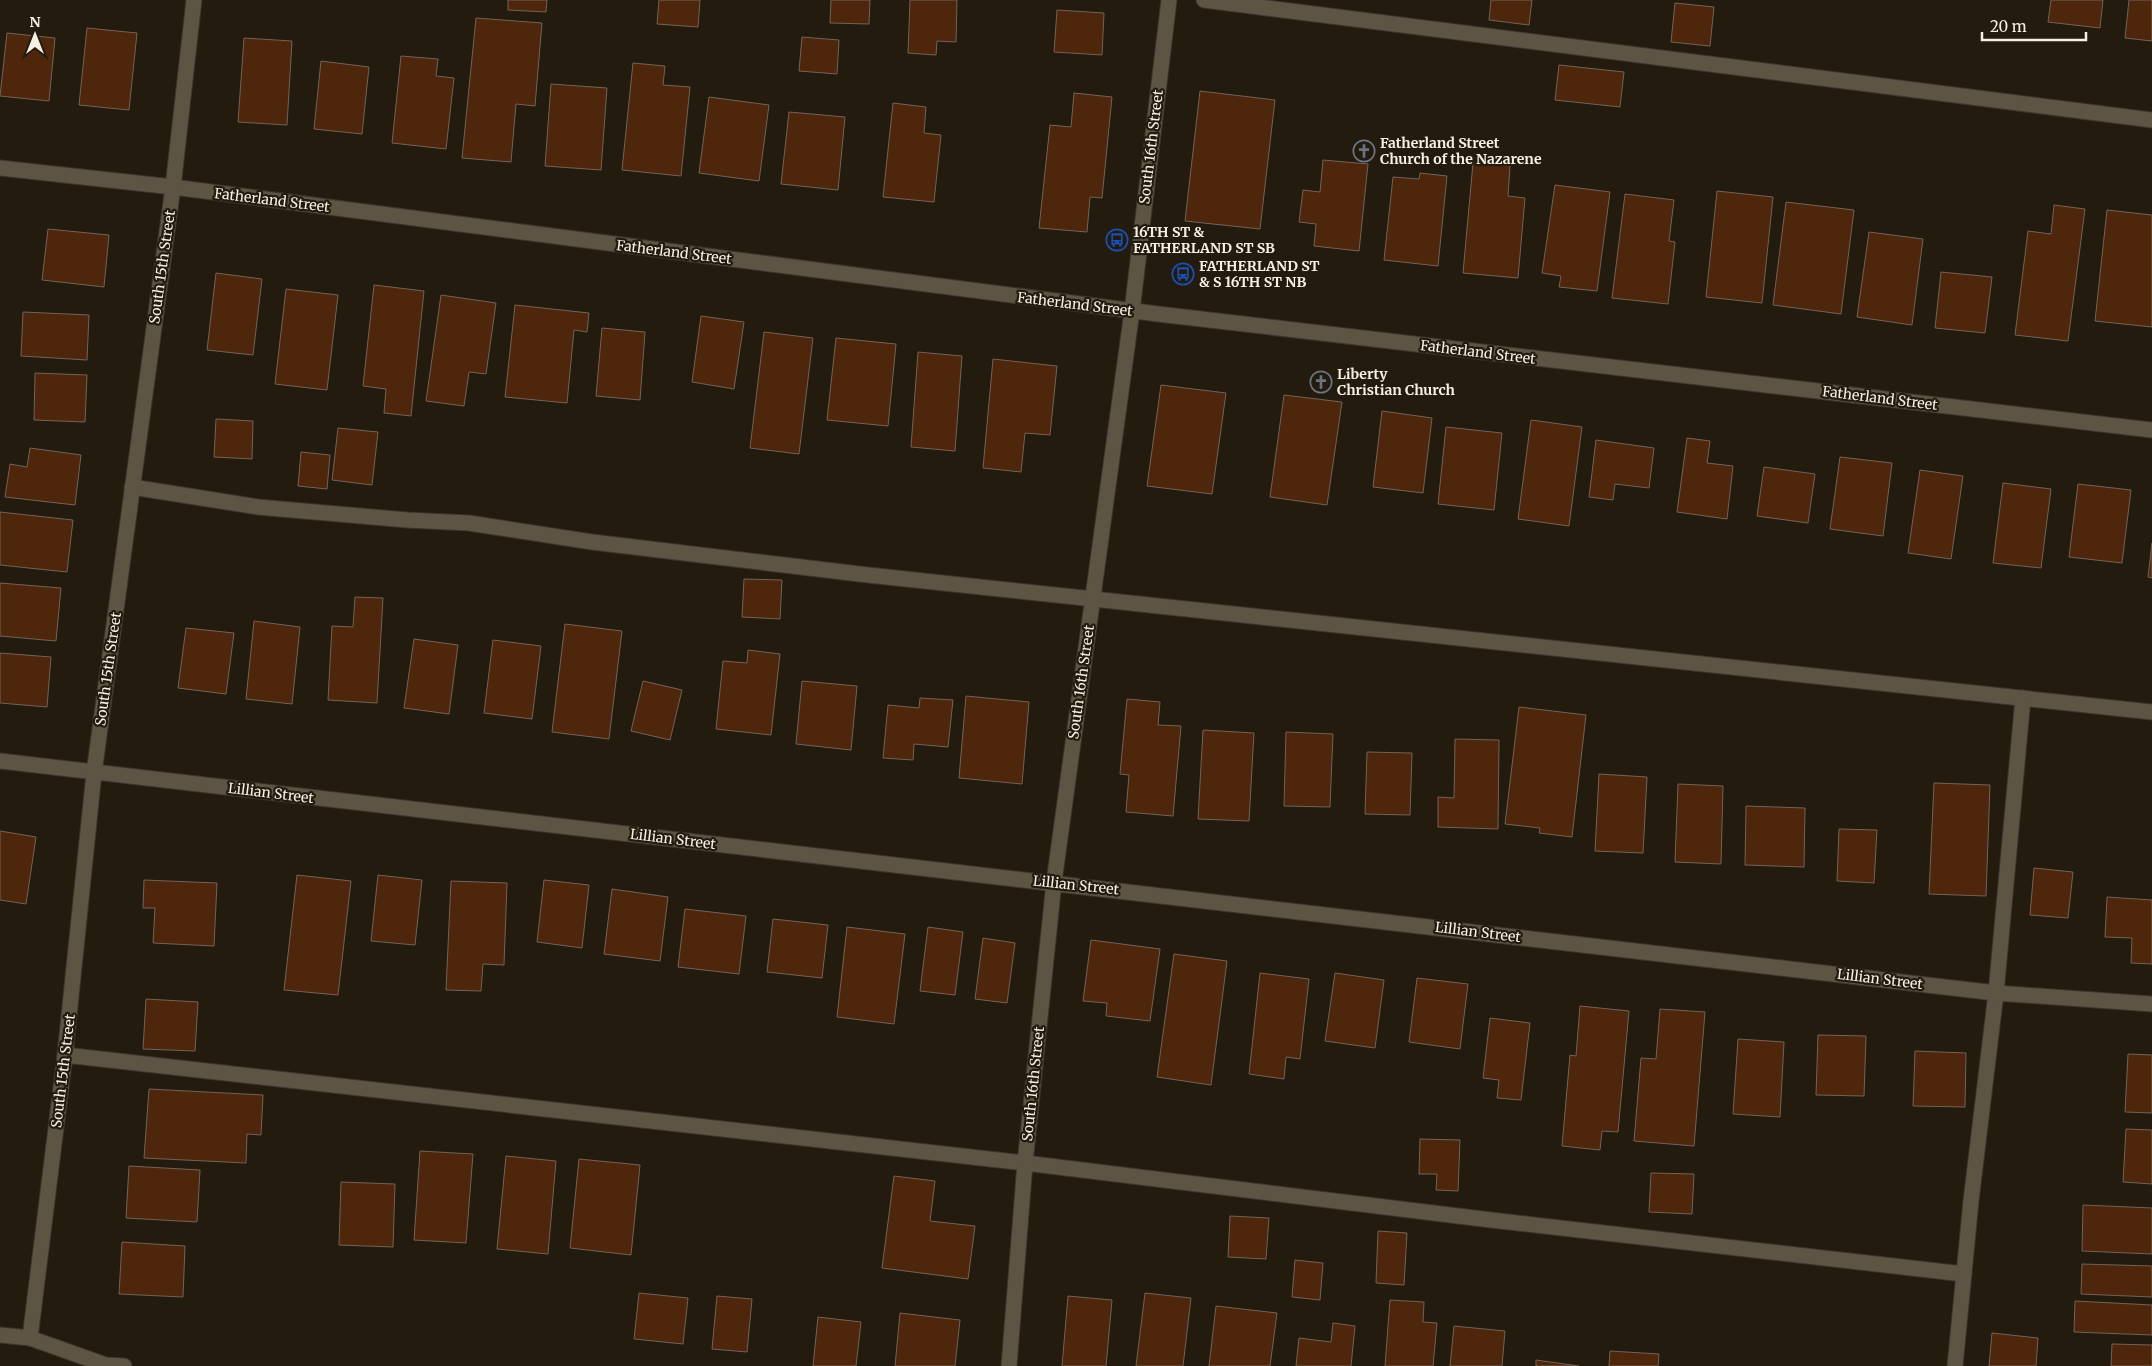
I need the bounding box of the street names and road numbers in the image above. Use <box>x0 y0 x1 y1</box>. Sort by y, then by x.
street label: South 16th Street <box>1135 88 1167 205</box>
street label: Fatherland Street <box>213 184 331 216</box>
street label: South 15th Street <box>145 208 179 325</box>
street label: Fatherland Street <box>615 236 733 268</box>
street label: Fatherland Street <box>1016 288 1134 320</box>
street label: Fatherland Street <box>1419 336 1537 368</box>
street label: Fatherland Street <box>1821 382 1939 414</box>
street label: South 15th Street <box>91 610 125 727</box>
street label: South 16th Street <box>1064 623 1098 740</box>
street label: Lillian Street <box>227 779 316 807</box>
street label: Lillian Street <box>629 825 718 853</box>
street label: Lillian Street <box>1032 872 1120 899</box>
street label: Lillian Street <box>1434 918 1523 946</box>
street label: Lillian Street <box>1836 965 1925 993</box>
street label: South 15th Street <box>47 1012 79 1129</box>
street label: South 16th Street <box>1018 1025 1048 1142</box>

